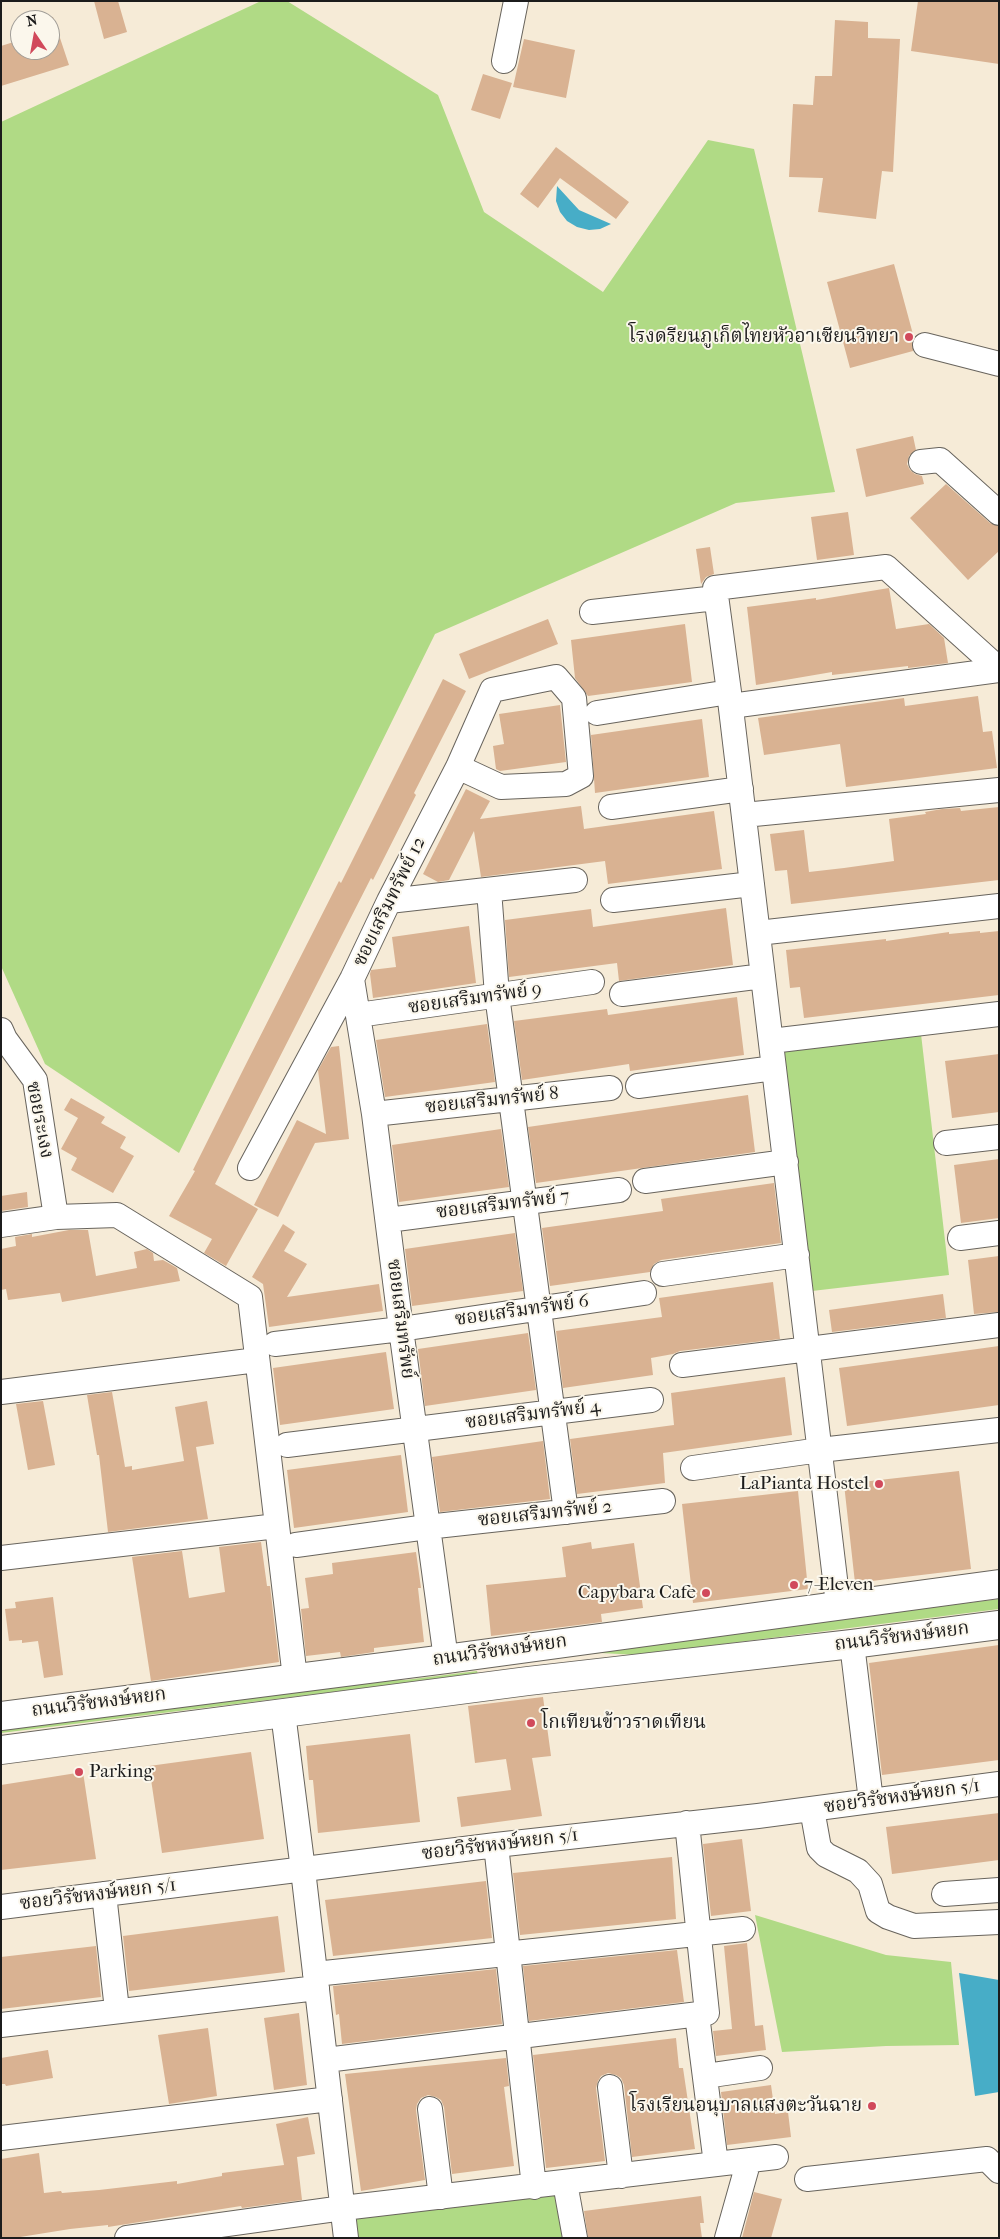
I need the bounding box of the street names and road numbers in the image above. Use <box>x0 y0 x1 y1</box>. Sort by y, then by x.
street label: ซอยเสริมทรัพย์ 12 <box>349 833 431 971</box>
street label: ซอยเสริมทรัพย์ 9 <box>407 978 543 1020</box>
street label: ซอยระเงง <box>20 1080 58 1160</box>
street label: ซอยเสริมทรัพย์ 8 <box>424 1083 560 1119</box>
street label: ซอยเสริมทรัพย์ 7 <box>435 1186 571 1224</box>
street label: ซอยเสริมทรัพย์ <box>381 1258 419 1380</box>
street label: ซอยเสริมทรัพย์ 6 <box>454 1290 590 1332</box>
street label: ซอยเสริมทรัพย์ 4 <box>464 1395 602 1435</box>
street label: ซอยเสริมทรัพย์ 2 <box>477 1496 613 1532</box>
street label: ถนนวิรัชหงษ์หยก <box>833 1617 971 1657</box>
street label: ถนนวิรัชหงษ์หยก <box>431 1630 569 1672</box>
street label: ถนนวิรัชหงษ์หยก <box>30 1683 168 1723</box>
street label: ซอยวิรัชหงษ์หยก 5/1 <box>823 1775 981 1819</box>
street label: ซอยวิรัชหงษ์หยก 5/1 <box>421 1824 579 1866</box>
street label: ซอยวิรัชหงษ์หยก 5/1 <box>19 1874 177 1916</box>

